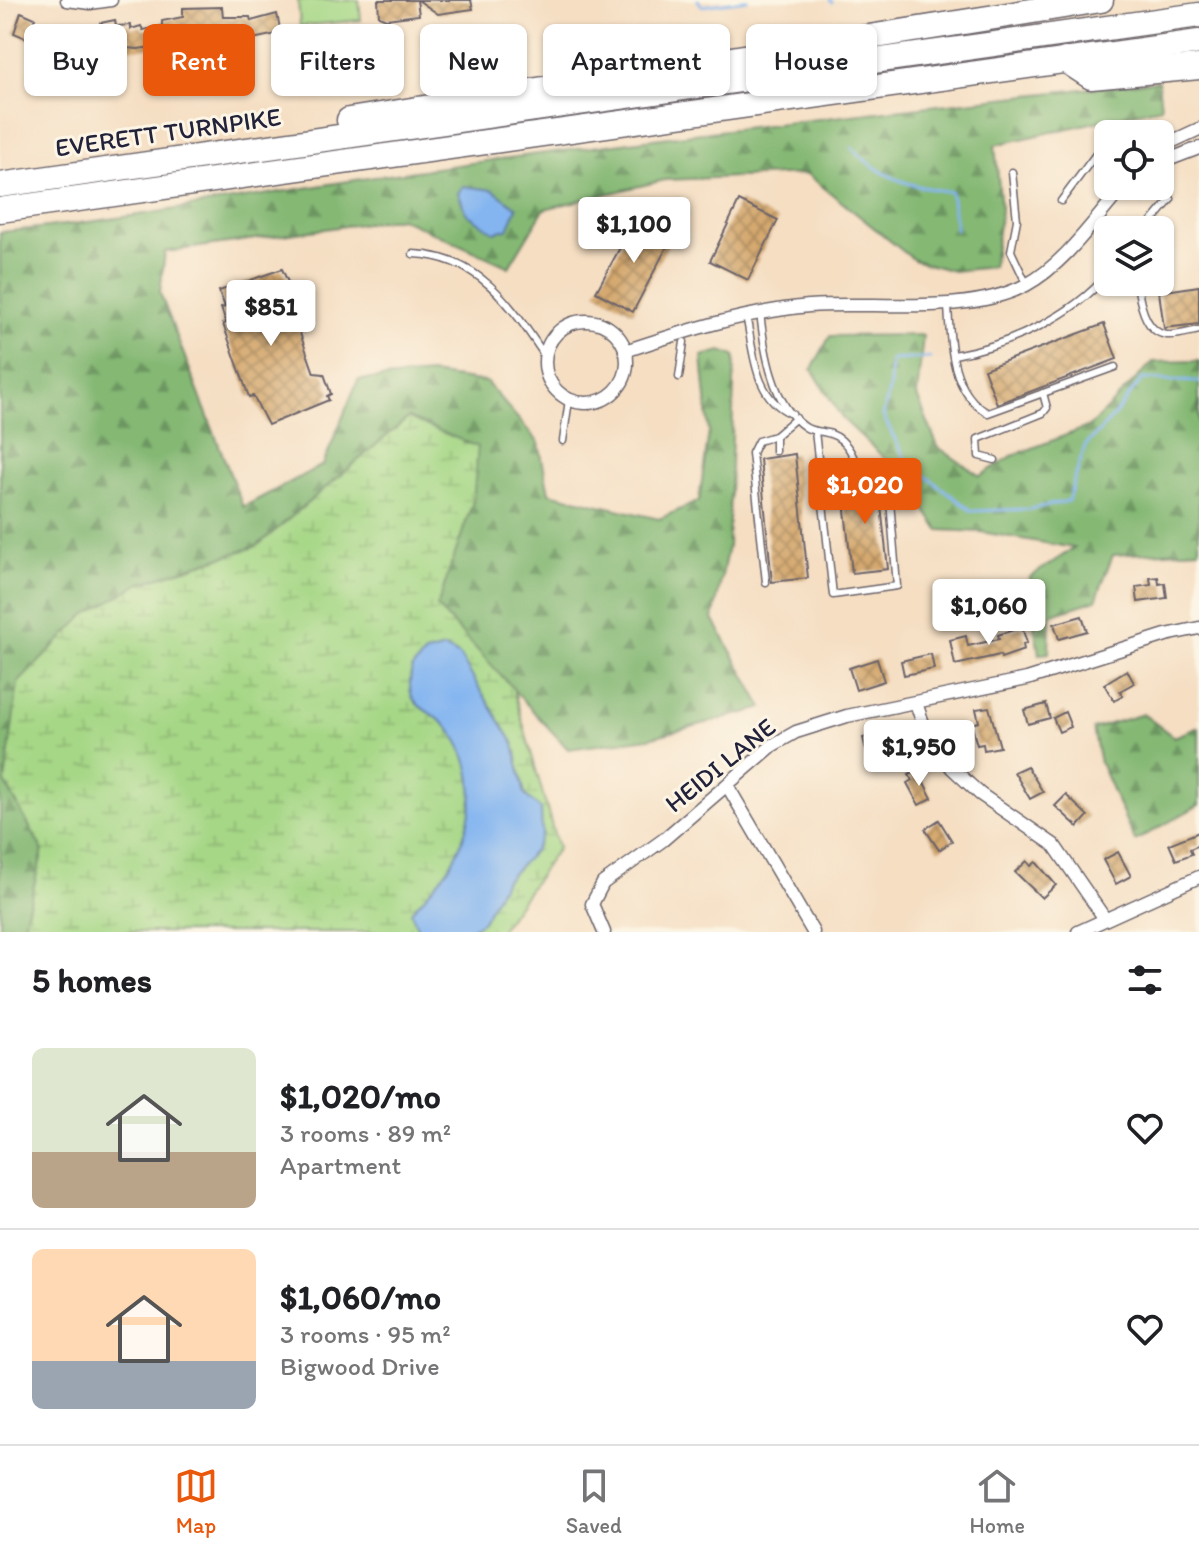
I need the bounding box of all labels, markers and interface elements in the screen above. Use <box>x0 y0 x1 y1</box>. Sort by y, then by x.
chip: Buy <box>24 24 127 96</box>
chip: Rent <box>143 24 255 96</box>
chip: Filters <box>271 24 404 96</box>
chip: New <box>420 24 527 96</box>
chip: Apartment <box>543 24 730 96</box>
chip: House <box>746 24 877 96</box>
street label: EVERETT TURNPIKE <box>53 100 283 164</box>
map controls <box>1094 120 1174 296</box>
button: locate <box>1094 120 1174 200</box>
pin: $1,100 <box>569 197 699 265</box>
text: $1,100 <box>596 207 672 239</box>
button: layers <box>1094 216 1174 296</box>
pin: $851 <box>224 280 318 348</box>
text: $851 <box>244 290 298 322</box>
pin: $1,020 <box>800 458 930 526</box>
text: $1,020 <box>826 468 904 500</box>
pin: $1,060 <box>924 579 1054 647</box>
text: $1,060 <box>950 589 1028 621</box>
street label: HEIDI LANE <box>658 711 782 819</box>
pin: $1,950 <box>854 720 984 788</box>
text: $1,950 <box>882 730 956 762</box>
icon: filters <box>1123 958 1167 1002</box>
text: 5 homes <box>32 960 152 1001</box>
text: $1,020/mo <box>280 1076 441 1117</box>
icon: home <box>96 1080 192 1176</box>
icon: heart <box>1123 1106 1167 1150</box>
text: 3 rooms · 89 m² <box>280 1117 451 1149</box>
text: Apartment <box>280 1149 401 1181</box>
text: $1,060/mo <box>280 1277 441 1318</box>
icon: home <box>96 1281 192 1377</box>
icon: heart <box>1123 1307 1167 1351</box>
text: 3 rooms · 95 m² <box>280 1318 451 1350</box>
text: Bigwood Drive <box>280 1350 439 1382</box>
tab: Map <box>174 1464 218 1539</box>
tab: Saved <box>566 1464 622 1539</box>
tab: Home <box>970 1464 1025 1539</box>

